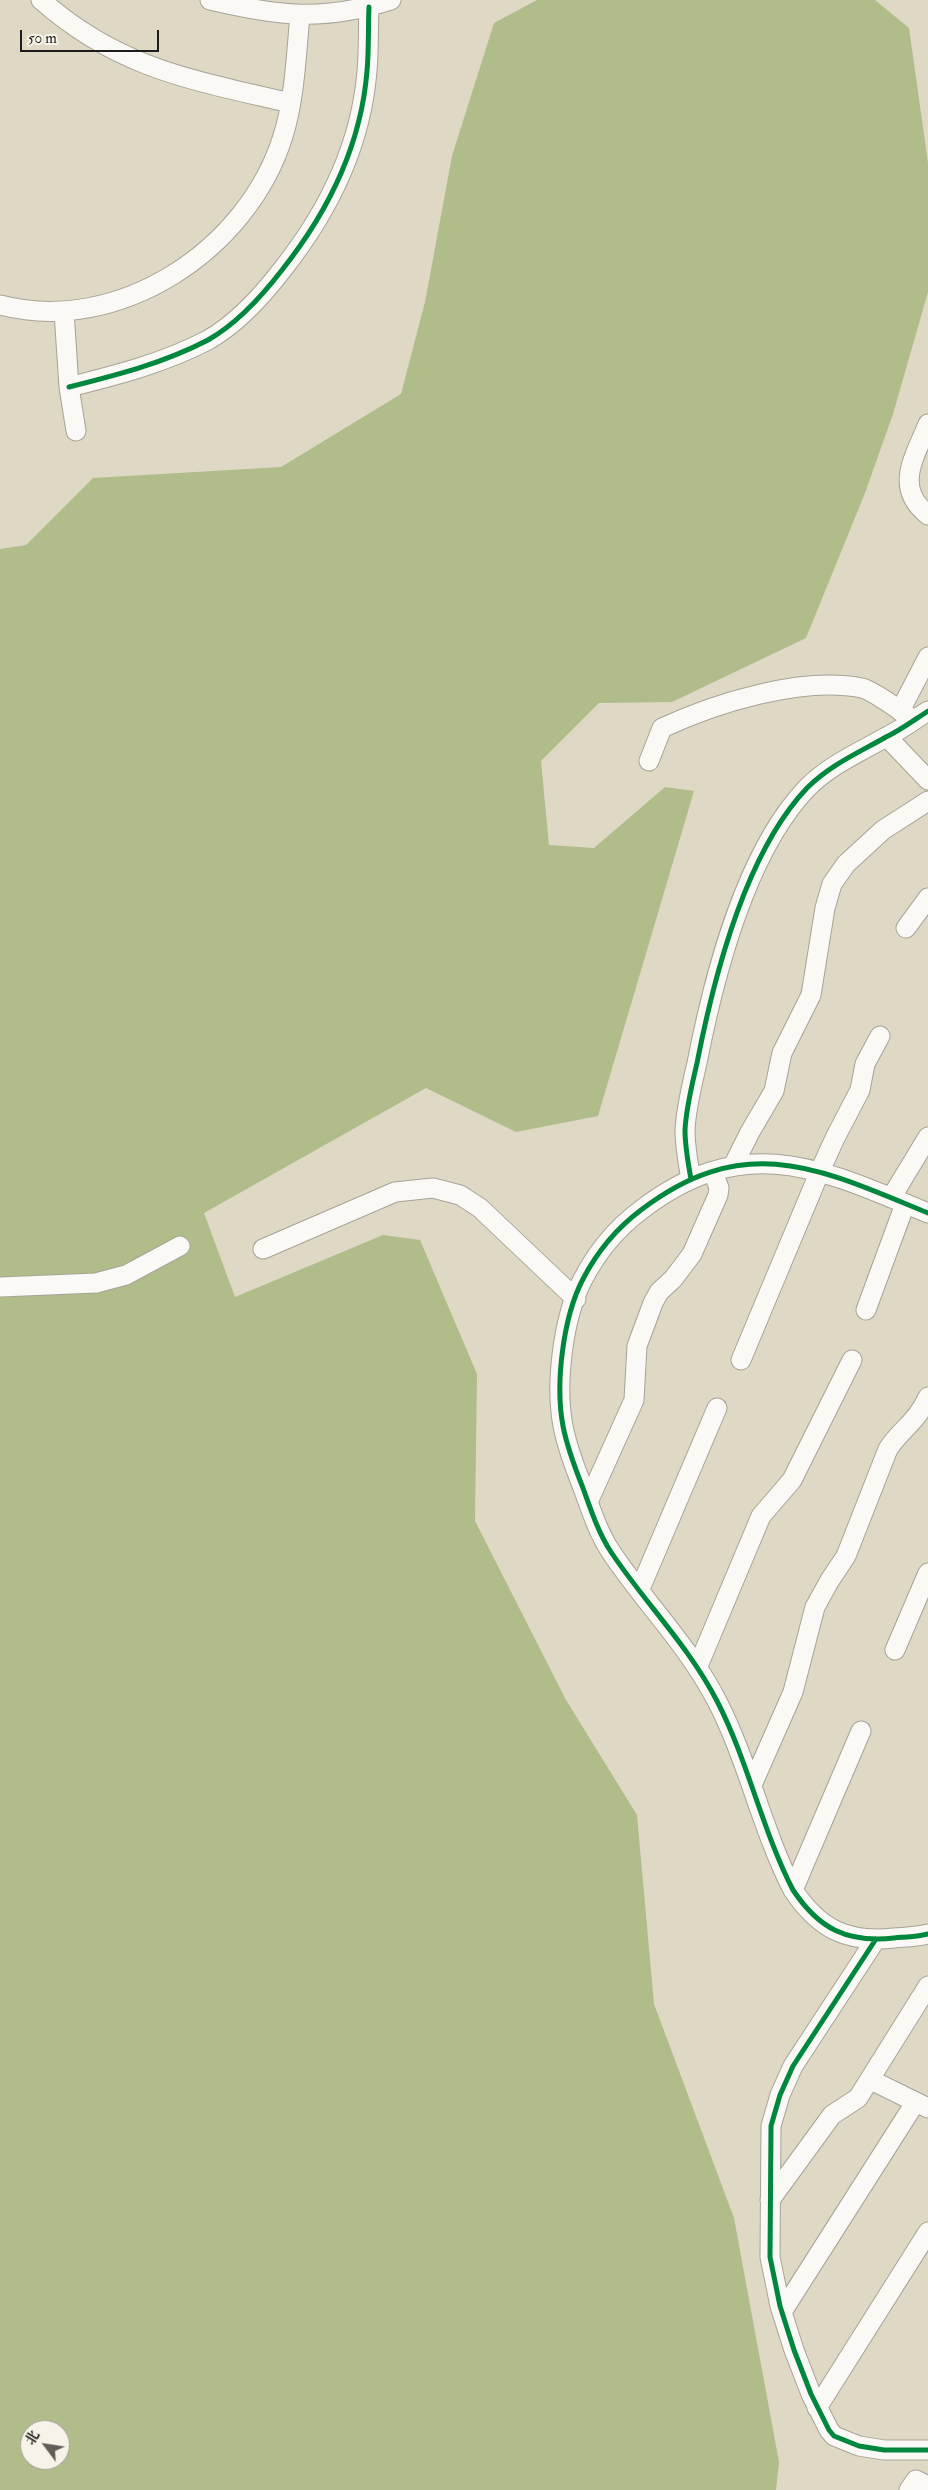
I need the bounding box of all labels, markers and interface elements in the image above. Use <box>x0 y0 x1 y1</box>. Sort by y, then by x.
scale bar <box>22 20 161 52</box>
text: 50 m <box>28 29 57 48</box>
north arrow <box>20 2420 70 2470</box>
text: 北 <box>22 2427 43 2448</box>

